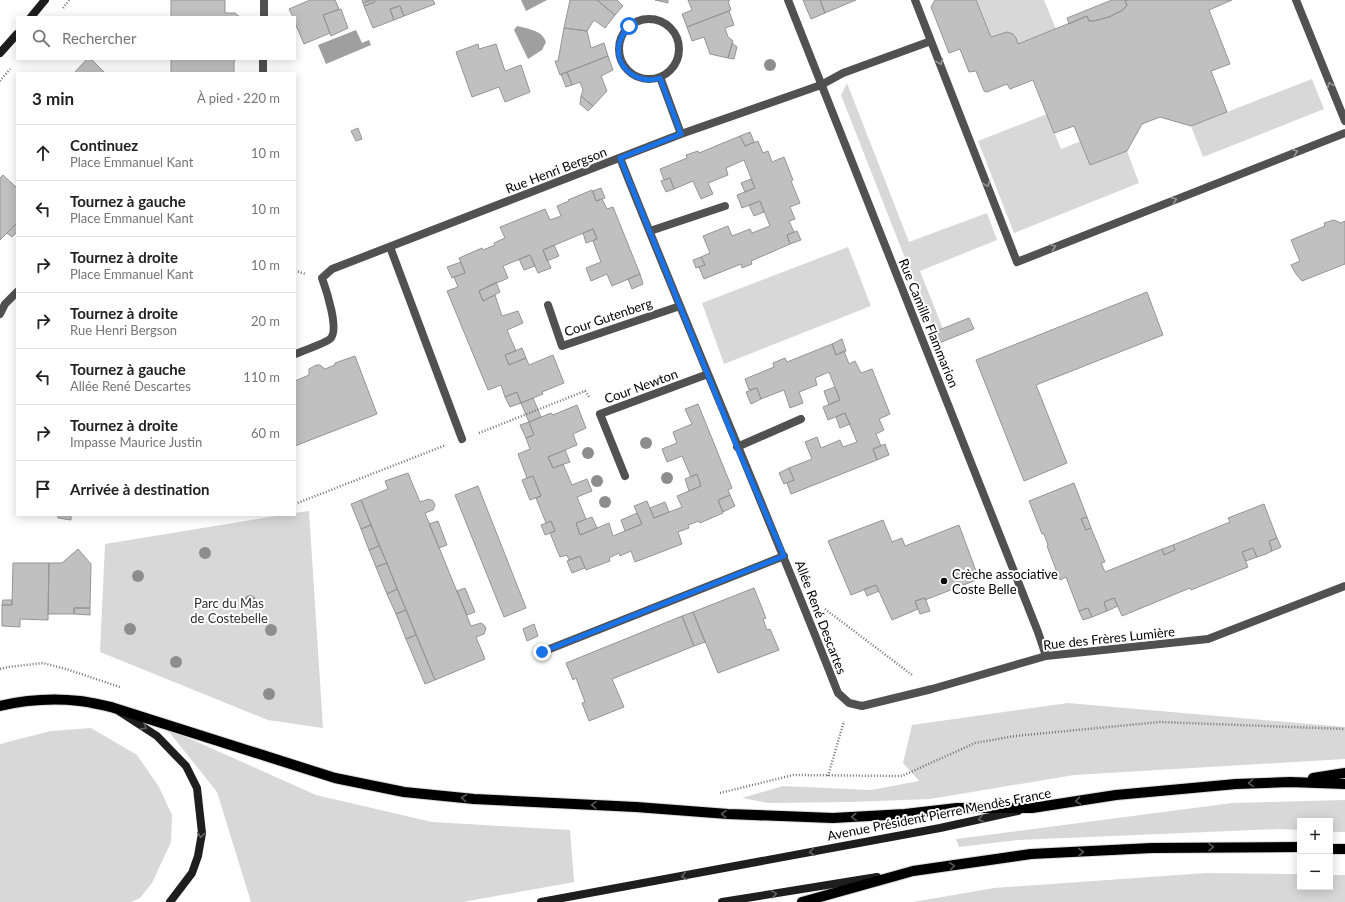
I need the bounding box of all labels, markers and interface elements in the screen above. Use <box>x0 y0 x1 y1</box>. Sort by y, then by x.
search box <box>16 16 296 60</box>
route start <box>620 17 638 35</box>
icon: search <box>30 27 52 49</box>
text: Rechercher <box>62 29 136 47</box>
one-way arrow <box>935 59 943 66</box>
one-way arrow <box>1327 81 1335 88</box>
text: 3 min <box>32 88 74 109</box>
text: À pied · 220 m <box>197 90 280 106</box>
text: Continuez <box>70 136 138 154</box>
icon: ahead <box>32 142 54 164</box>
street label: Rue Henri Bergson <box>503 143 609 197</box>
text: 10 m <box>251 145 280 161</box>
one-way arrow <box>1292 149 1299 157</box>
text: Place Emmanuel Kant <box>70 154 193 170</box>
one-way arrow <box>982 180 990 187</box>
text: Tournez à gauche <box>70 192 186 210</box>
one-way arrow <box>1171 196 1178 204</box>
icon: left <box>32 198 54 220</box>
text: 10 m <box>251 201 280 217</box>
text: Place Emmanuel Kant <box>70 210 193 226</box>
one-way arrow <box>1050 244 1057 252</box>
text: Tournez à droite <box>70 248 178 266</box>
icon: right <box>32 254 54 276</box>
street label: Rue Camille Flammarion <box>896 256 962 390</box>
text: 10 m <box>251 257 280 273</box>
text: Place Emmanuel Kant <box>70 266 193 282</box>
street label: Cour Gutenberg <box>562 294 654 340</box>
text: Tournez à droite <box>70 304 178 322</box>
icon: right <box>32 310 54 332</box>
text: 20 m <box>251 313 280 329</box>
text: Rue Henri Bergson <box>70 322 177 338</box>
text: Tournez à gauche <box>70 360 186 378</box>
street label: Cour Newton <box>602 365 680 407</box>
icon: left <box>32 366 54 388</box>
text: 110 m <box>243 369 280 385</box>
text: Allée René Descartes <box>70 378 191 394</box>
text: Tournez à droite <box>70 416 178 434</box>
icon: right <box>32 422 54 444</box>
text: 60 m <box>251 425 280 441</box>
text: Impasse Maurice Justin <box>70 434 202 450</box>
icon: arrive <box>32 478 54 500</box>
text: Arrivée à destination <box>70 480 209 498</box>
street label: Allée René Descartes <box>792 558 850 677</box>
place label: Crèche associative Coste Belle <box>952 566 1058 597</box>
marker: Crèche associative Coste Belle <box>939 576 949 586</box>
park label: Parc du Mas de Costebelle <box>190 595 268 626</box>
street label: Rue des Frères Lumière <box>1042 623 1176 653</box>
route end <box>533 643 551 661</box>
one-way arrow <box>140 722 147 730</box>
one-way arrow <box>1248 779 1254 787</box>
street label: Avenue Président Pierre Mendès France <box>826 784 1052 844</box>
one-way arrow <box>461 794 467 803</box>
one-way arrow <box>1075 796 1081 805</box>
one-way arrow <box>591 800 597 809</box>
one-way arrow <box>721 810 727 819</box>
one-way arrow <box>851 813 857 821</box>
one-way arrow <box>977 815 984 823</box>
map controls <box>1297 818 1333 890</box>
button: + <box>1297 818 1333 854</box>
one-way arrow <box>196 832 205 838</box>
one-way arrow <box>1208 843 1214 852</box>
one-way arrow <box>809 847 815 856</box>
one-way arrow <box>1078 847 1084 856</box>
button: − <box>1297 854 1333 890</box>
one-way arrow <box>949 862 955 871</box>
one-way arrow <box>681 871 687 879</box>
one-way arrow <box>771 890 777 898</box>

